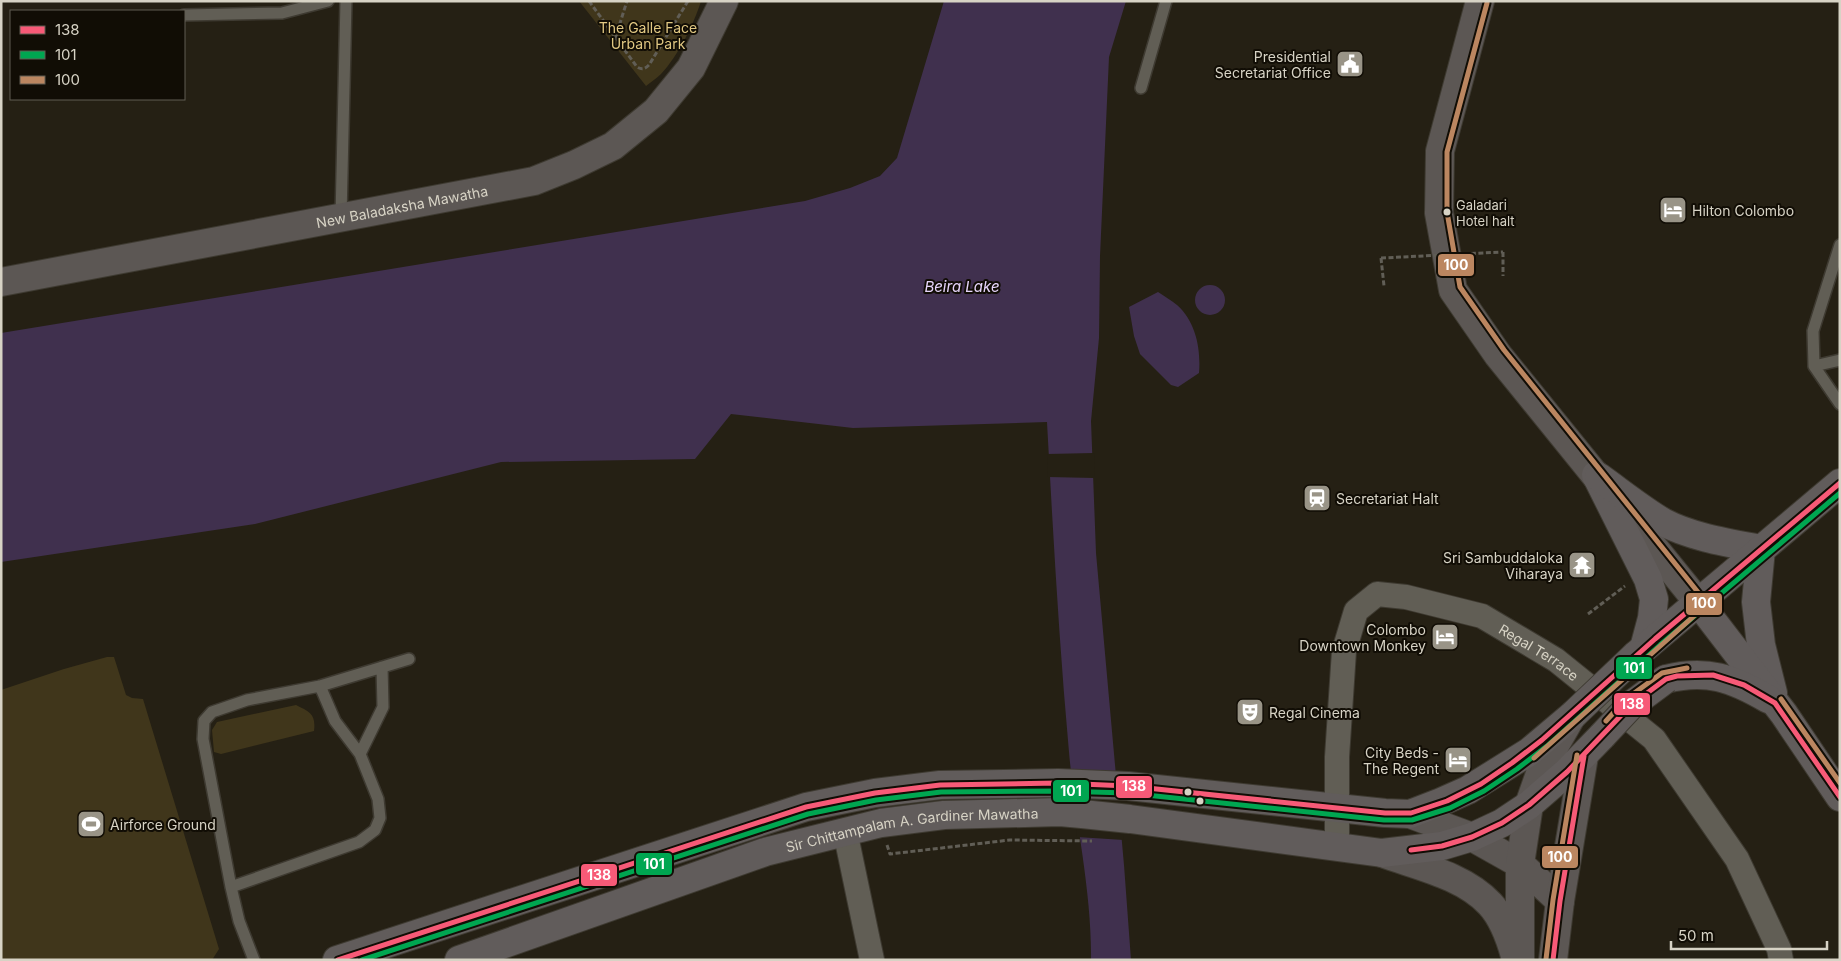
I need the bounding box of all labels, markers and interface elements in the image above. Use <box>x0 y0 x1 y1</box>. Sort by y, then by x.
legend <box>10 10 185 100</box>
park label: The Galle Face Urban Park <box>599 19 697 52</box>
text: 138 <box>55 20 80 39</box>
text: 101 <box>55 45 77 64</box>
place label: Presidential Secretariat Office <box>1215 48 1331 81</box>
public building icon: Presidential Secretariat Office <box>1335 49 1365 79</box>
text: 100 <box>55 70 80 89</box>
street label: New Baladaksha Mawatha <box>315 181 489 231</box>
hotel icon: Hilton Colombo <box>1658 195 1688 225</box>
place label: Galadari Hotel halt <box>1456 197 1515 229</box>
place label: Hilton Colombo <box>1692 202 1794 219</box>
marker: Galadari Hotel halt <box>1442 207 1452 217</box>
line badge: 100 <box>1437 253 1475 277</box>
text: 100 <box>1444 256 1468 273</box>
water label: Beira Lake <box>924 277 1000 296</box>
station icon: Secretariat Halt <box>1302 483 1332 513</box>
place label: Secretariat Halt <box>1336 490 1439 507</box>
place label: Sri Sambuddaloka Viharaya <box>1443 549 1563 582</box>
temple icon: Sri Sambuddaloka Viharaya <box>1567 550 1597 580</box>
line badge: 100 <box>1685 592 1723 616</box>
text: 100 <box>1692 594 1716 611</box>
street label: Regal Terrace <box>1496 620 1583 684</box>
place label: Colombo Downtown Monkey <box>1299 621 1426 654</box>
hotel icon: Colombo Downtown Monkey <box>1430 622 1460 652</box>
line badge: 101 <box>1615 656 1653 680</box>
text: 101 <box>1623 659 1645 676</box>
line badge: 138 <box>1613 692 1651 716</box>
text: 138 <box>1620 695 1644 712</box>
theatre icon: Regal Cinema <box>1235 697 1265 727</box>
place label: Regal Cinema <box>1269 704 1360 721</box>
place label: City Beds - The Regent <box>1363 744 1439 777</box>
hotel icon: City Beds - The Regent <box>1443 745 1473 775</box>
line badge: 138 <box>1115 775 1153 799</box>
text: 138 <box>1122 777 1146 794</box>
line badge: 101 <box>1052 779 1090 803</box>
text: 101 <box>1060 782 1082 799</box>
unlabelled marker <box>1183 787 1193 797</box>
unlabelled marker <box>1195 796 1205 806</box>
street label: Sir Chittampalam A. Gardiner Mawatha <box>784 804 1039 855</box>
sports icon: Airforce Ground <box>76 809 106 839</box>
place label: Airforce Ground <box>110 816 216 833</box>
line badge: 100 <box>1541 845 1579 869</box>
text: 100 <box>1548 848 1572 865</box>
line badge: 101 <box>635 852 673 876</box>
text: 101 <box>643 855 665 872</box>
line badge: 138 <box>580 863 618 887</box>
text: 138 <box>587 866 611 883</box>
scale bar <box>1671 918 1827 950</box>
text: 50 m <box>1678 926 1714 945</box>

